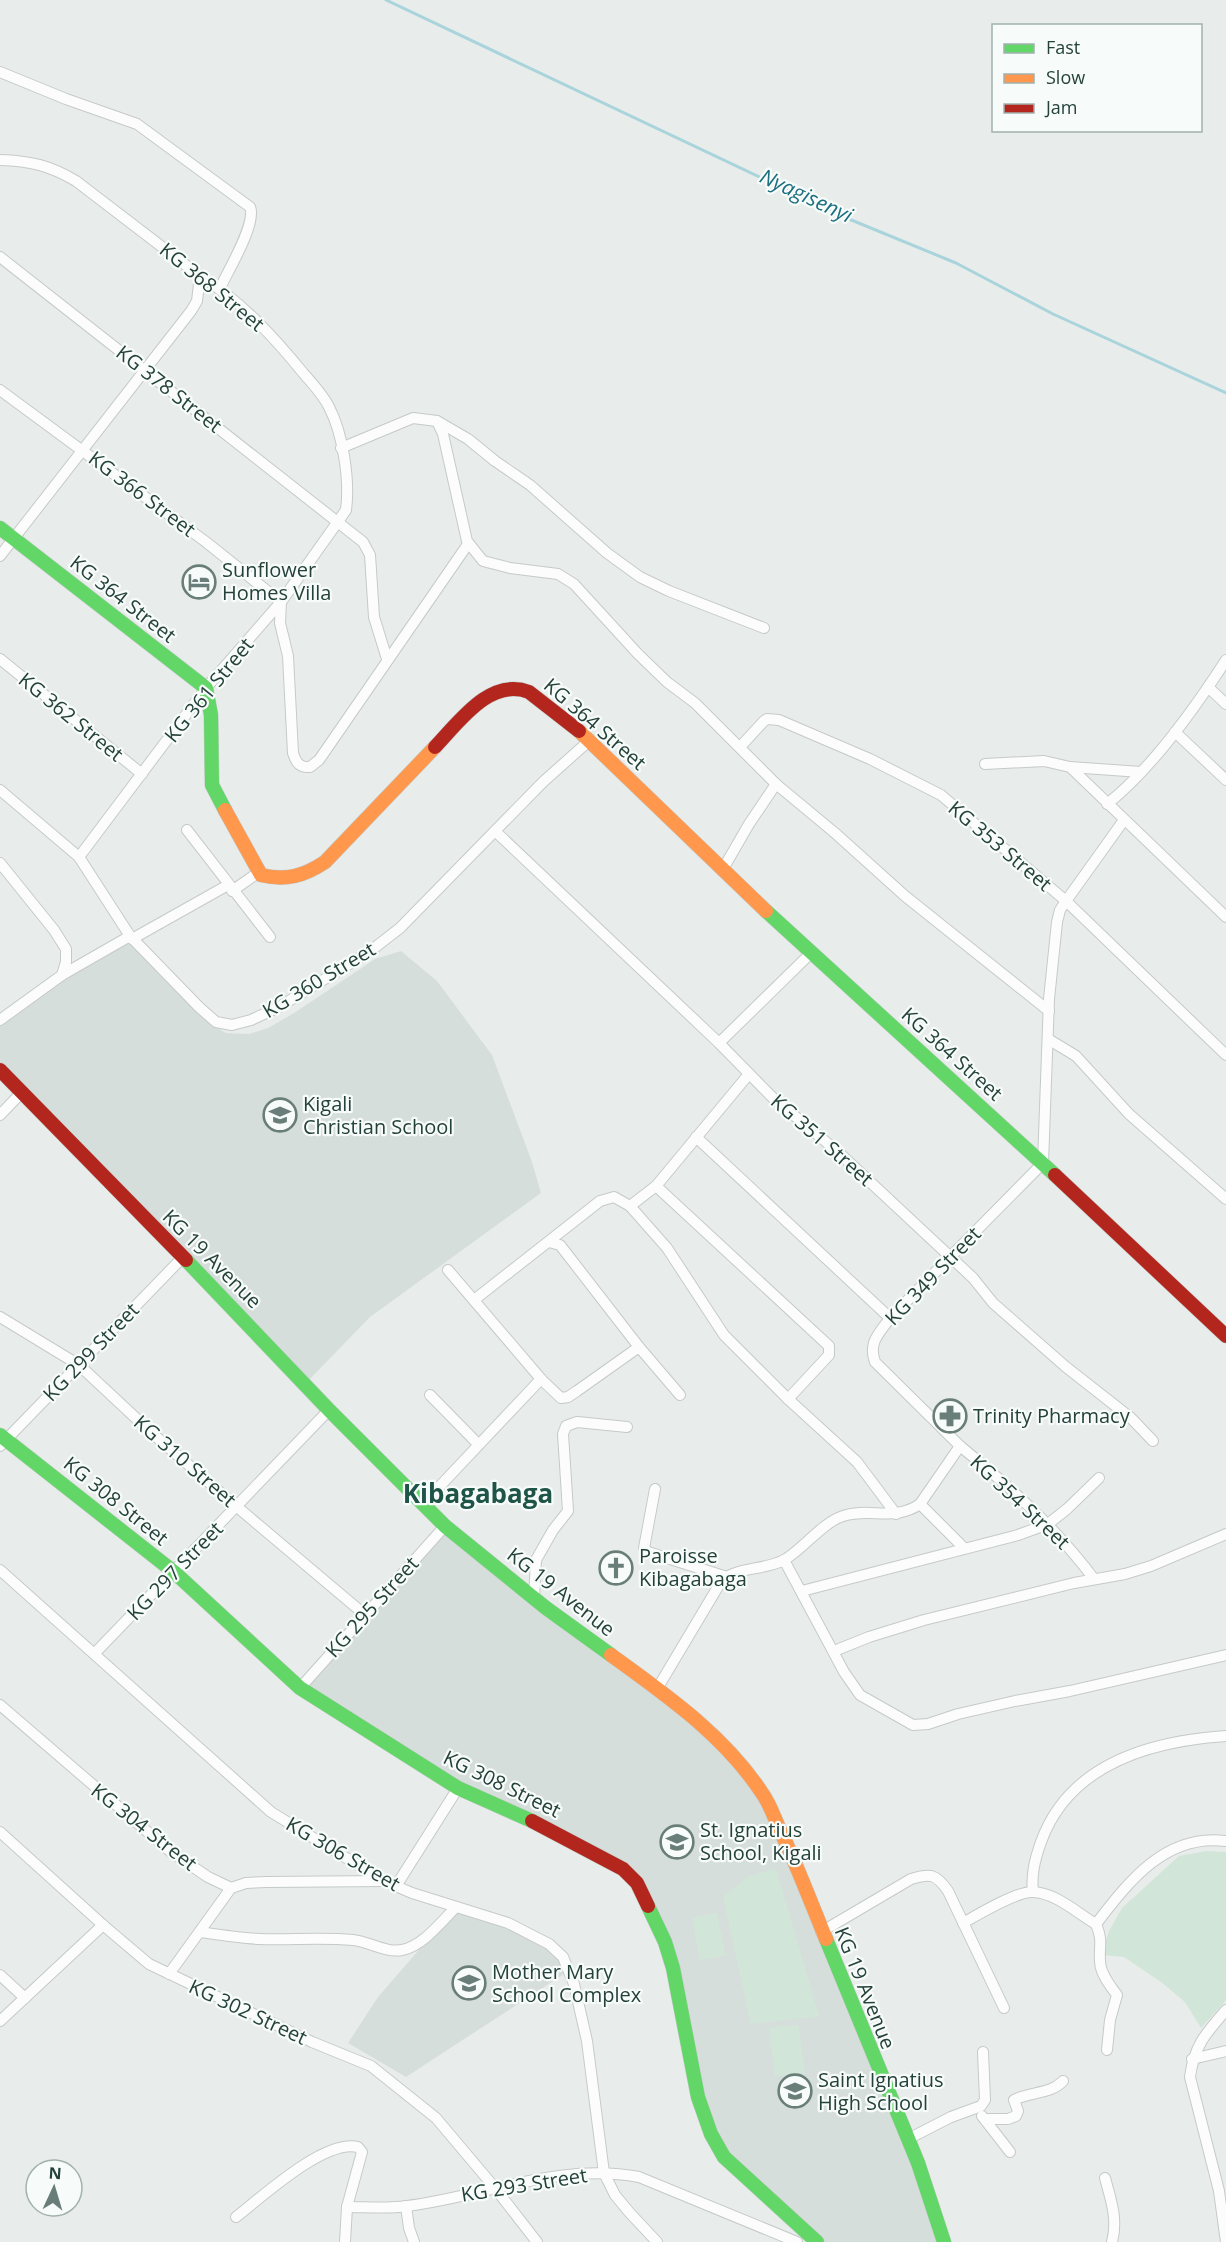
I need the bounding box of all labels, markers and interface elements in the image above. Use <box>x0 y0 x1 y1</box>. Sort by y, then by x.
legend <box>992 24 1202 132</box>
text: Fast <box>1046 35 1080 59</box>
text: Slow <box>1046 65 1085 89</box>
text: Jam <box>1044 95 1078 119</box>
water label: Nyagisenyi <box>756 161 858 229</box>
street label: KG 368 Street <box>154 236 270 337</box>
street label: KG 378 Street <box>111 339 228 438</box>
street label: KG 366 Street <box>83 445 201 543</box>
street label: KG 364 Street <box>65 549 182 648</box>
place label: Sunflower Homes Villa <box>222 556 331 606</box>
hotel icon: Sunflower Homes Villa <box>181 564 217 600</box>
street label: KG 361 Street <box>158 632 259 748</box>
street label: KG 362 Street <box>13 666 129 767</box>
street label: KG 364 Street <box>538 672 652 776</box>
street label: KG 353 Street <box>943 794 1058 897</box>
street label: KG 360 Street <box>257 935 380 1024</box>
street label: KG 364 Street <box>896 1001 1009 1106</box>
street label: KG 351 Street <box>765 1088 879 1192</box>
place label: Kigali Christian School <box>303 1090 453 1140</box>
school or university icon: Kigali Christian School <box>262 1097 298 1133</box>
street label: KG 19 Avenue <box>157 1203 268 1314</box>
street label: KG 349 Street <box>879 1220 987 1331</box>
street label: KG 299 Street <box>37 1296 145 1407</box>
pharmacy icon: Trinity Pharmacy <box>932 1398 968 1434</box>
place label: Trinity Pharmacy <box>973 1402 1131 1429</box>
street label: KG 310 Street <box>128 1409 242 1513</box>
street label: KG 354 Street <box>965 1448 1076 1555</box>
street label: KG 308 Street <box>58 1450 174 1551</box>
district label: Kibagabaga <box>403 1475 553 1511</box>
street label: KG 297 Street <box>121 1515 229 1626</box>
street label: KG 19 Avenue <box>502 1541 621 1642</box>
place label: Paroisse Kibagabaga <box>639 1542 747 1592</box>
street label: KG 295 Street <box>319 1550 424 1663</box>
church icon: Paroisse Kibagabaga <box>598 1550 634 1586</box>
street label: KG 308 Street <box>439 1744 565 1824</box>
street label: KG 304 Street <box>86 1777 203 1876</box>
street label: KG 306 Street <box>281 1810 405 1897</box>
place label: St. Ignatius School, Kigali <box>700 1816 822 1866</box>
school or university icon: St. Ignatius School, Kigali <box>659 1824 695 1860</box>
street label: KG 19 Avenue <box>829 1923 902 2053</box>
place label: Mother Mary School Complex <box>492 1958 642 2008</box>
school or university icon: Mother Mary School Complex <box>451 1965 487 2001</box>
street label: KG 302 Street <box>185 1972 312 2051</box>
place label: Saint Ignatius High School <box>818 2066 944 2116</box>
school or university icon: Saint Ignatius High School <box>777 2073 813 2109</box>
north arrow <box>24 2158 84 2218</box>
street label: KG 293 Street <box>459 2161 589 2208</box>
text: N <box>48 2162 62 2184</box>

